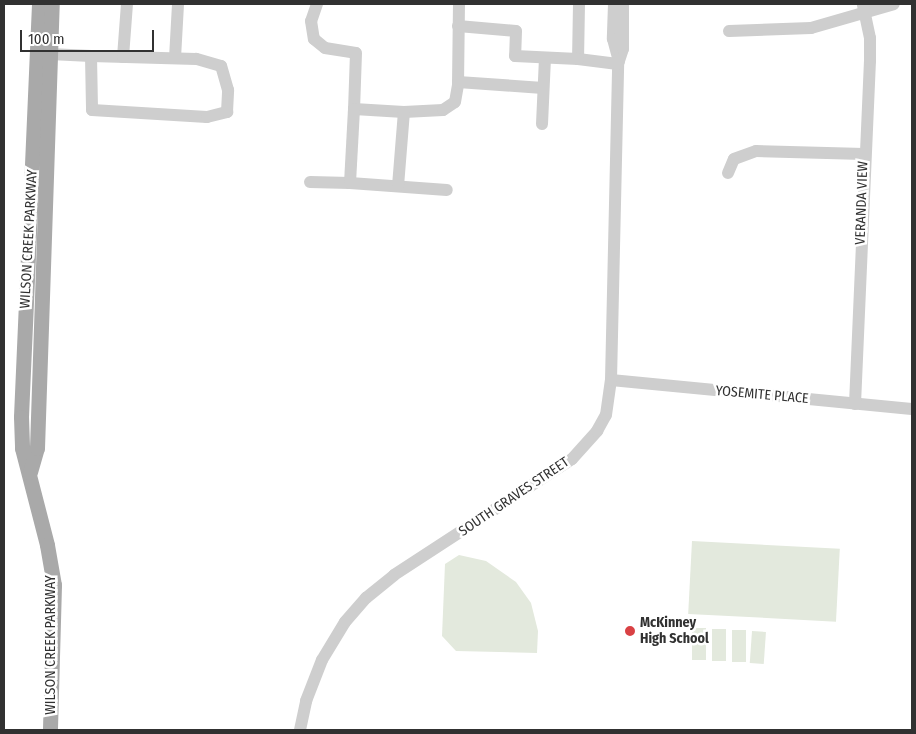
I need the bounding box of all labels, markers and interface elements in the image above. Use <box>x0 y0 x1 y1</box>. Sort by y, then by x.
scale bar <box>22 20 156 52</box>
text: 100 m <box>28 30 65 48</box>
street label: VERANDA VIEW <box>852 161 872 245</box>
street label: WILSON CREEK PARKWAY <box>17 169 41 309</box>
street label: YOSEMITE PLACE <box>715 383 809 407</box>
street label: SOUTH GRAVES STREET <box>456 454 572 540</box>
street label: WILSON CREEK PARKWAY <box>43 575 59 715</box>
place label: McKinney High School <box>640 615 709 648</box>
marker: McKinney High School <box>624 625 636 637</box>

